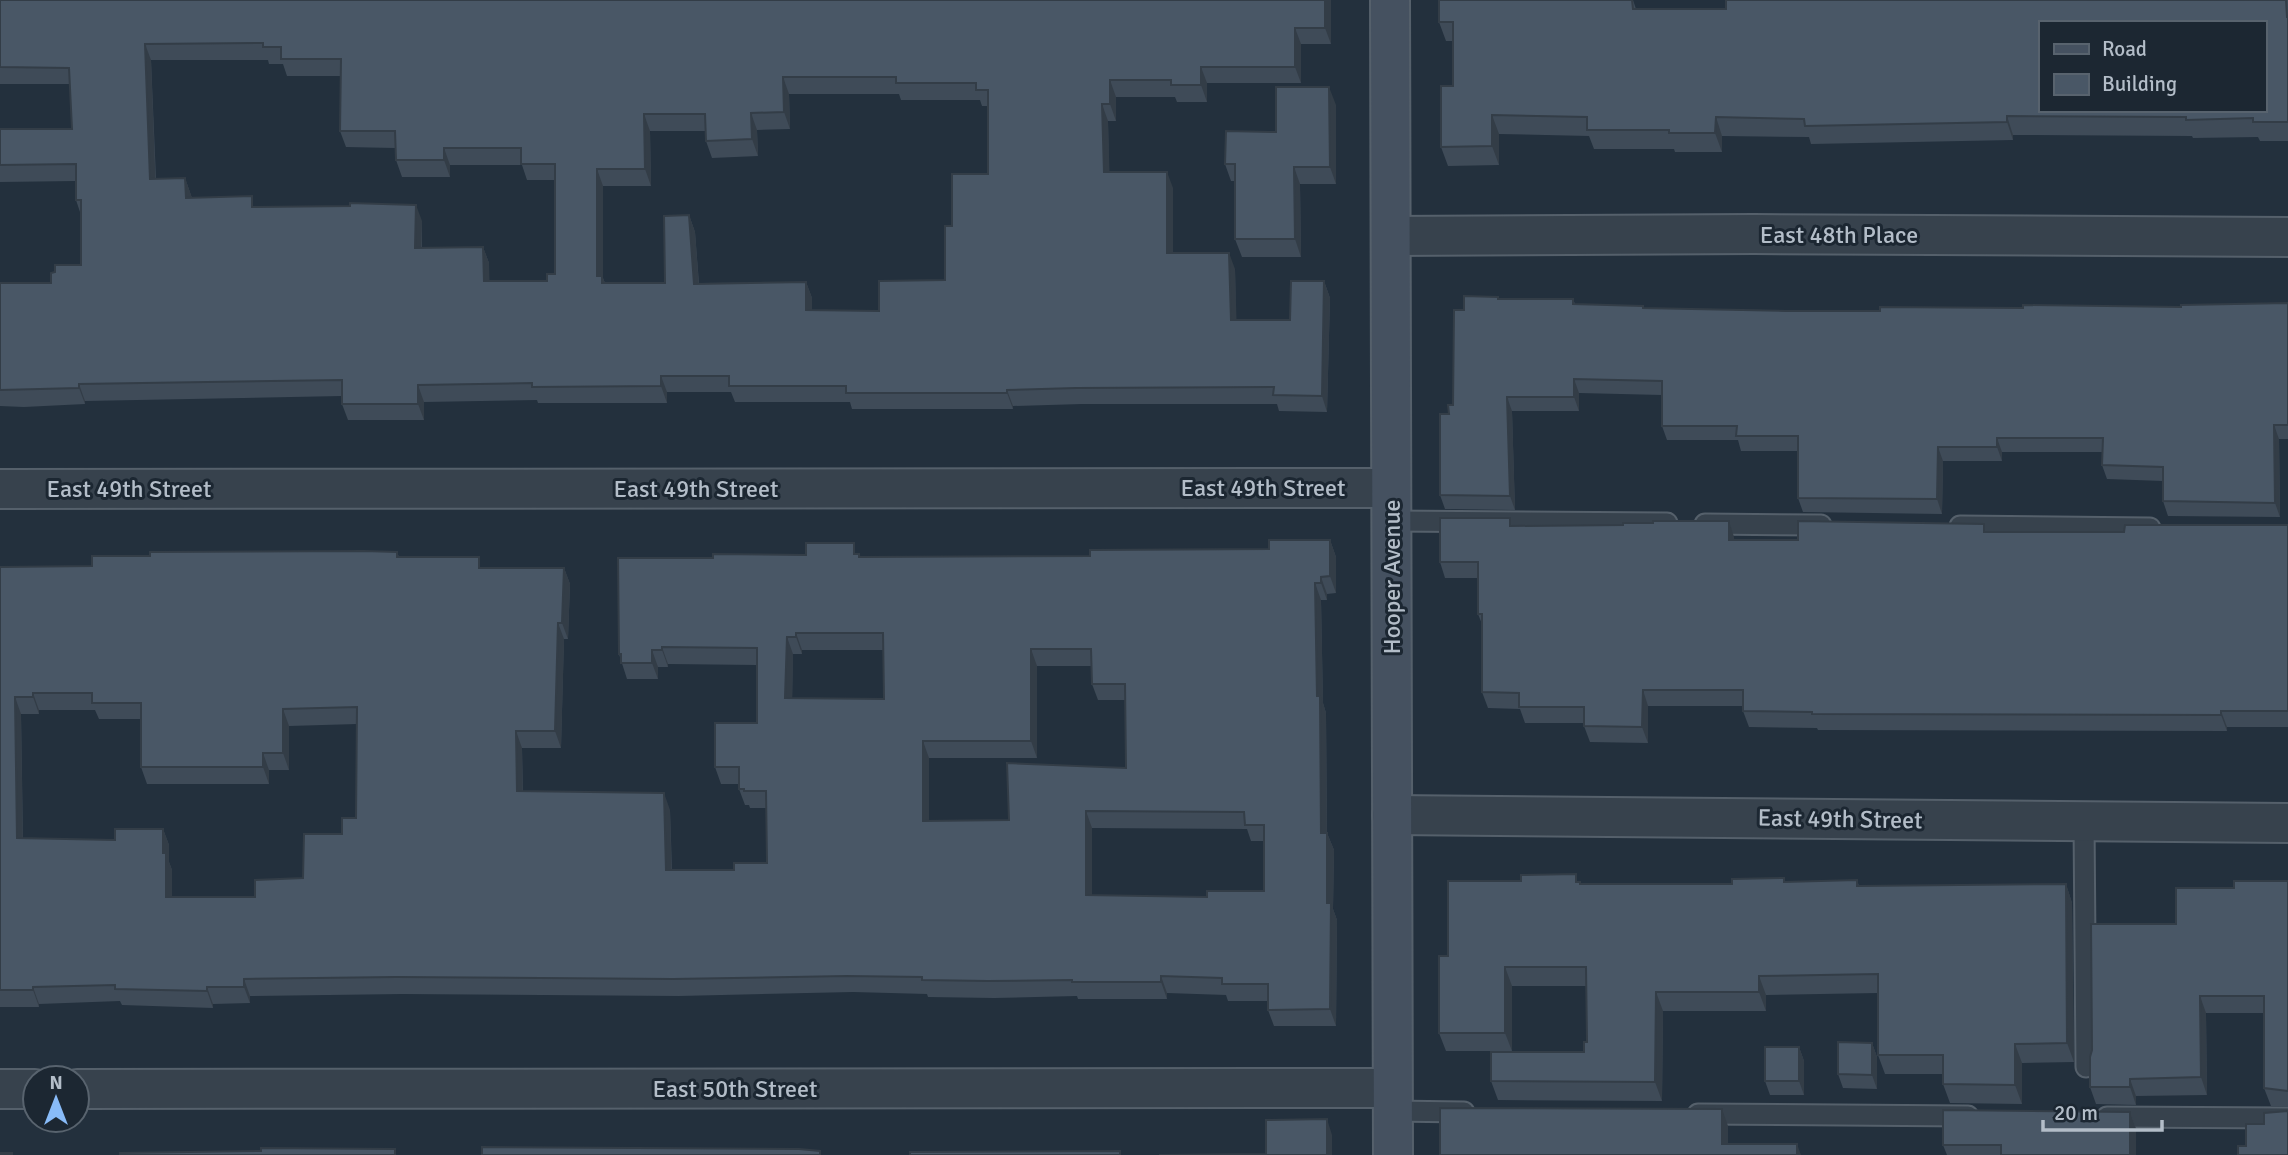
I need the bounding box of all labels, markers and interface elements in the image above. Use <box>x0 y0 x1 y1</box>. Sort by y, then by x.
legend <box>2039 21 2267 112</box>
text: Road <box>2102 36 2147 62</box>
text: Building <box>2102 71 2177 97</box>
street label: East 48th Place <box>1760 220 1918 250</box>
street label: East 49th Street <box>1181 473 1345 503</box>
street label: East 49th Street <box>47 474 211 504</box>
street label: East 49th Street <box>614 474 778 504</box>
street label: Hooper Avenue <box>1377 499 1407 655</box>
street label: East 49th Street <box>1757 803 1923 835</box>
north arrow <box>21 1064 91 1134</box>
text: N <box>49 1071 63 1095</box>
street label: East 50th Street <box>653 1074 817 1104</box>
scale bar <box>2043 1088 2162 1132</box>
text: 20 m <box>2054 1100 2098 1126</box>

